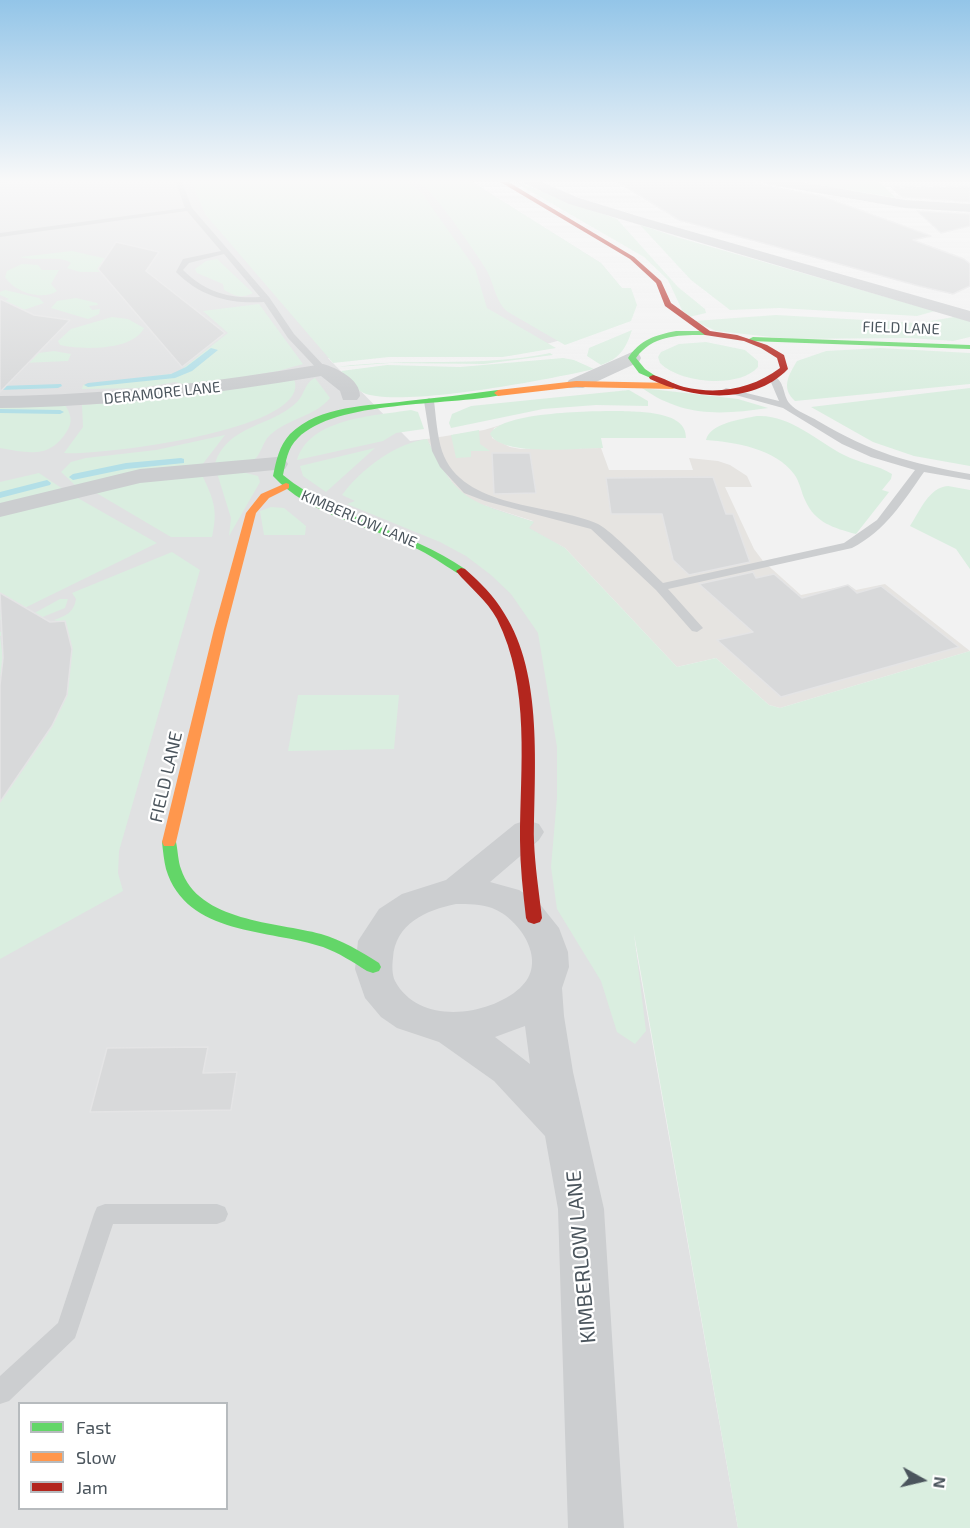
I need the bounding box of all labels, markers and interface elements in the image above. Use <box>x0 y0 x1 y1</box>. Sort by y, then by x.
street label: FIELD LANE <box>862 318 940 338</box>
street label: DERAMORE LANE <box>103 378 221 408</box>
street label: KIMBERLOW LANE <box>298 486 420 552</box>
street label: FIELD LANE <box>145 729 187 825</box>
street label: KIMBERLOW LANE <box>561 1169 601 1345</box>
legend <box>18 1402 228 1510</box>
text: Fast <box>76 1416 111 1438</box>
text: Slow <box>76 1446 116 1468</box>
north arrow <box>892 1450 952 1510</box>
text: Jam <box>76 1476 108 1498</box>
text: N <box>930 1476 951 1490</box>

